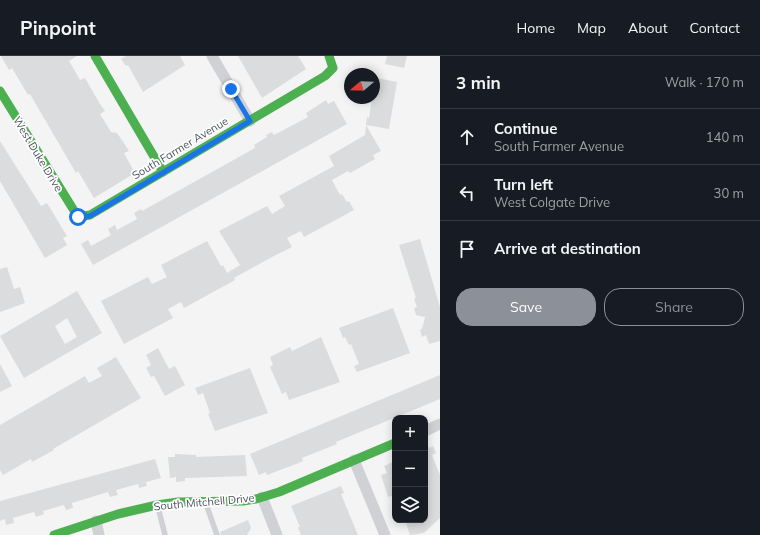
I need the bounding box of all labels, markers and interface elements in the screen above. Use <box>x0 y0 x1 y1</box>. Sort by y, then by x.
text: Pinpoint <box>20 16 96 40</box>
text: Home <box>516 19 555 37</box>
text: Map <box>577 19 606 37</box>
text: About <box>628 19 668 37</box>
text: Contact <box>690 19 740 37</box>
north arrow <box>344 68 380 104</box>
text: 3 min <box>456 72 501 93</box>
text: Walk · 170 m <box>665 74 744 90</box>
route end <box>222 80 240 98</box>
street label: West Duke Drive <box>10 114 66 194</box>
street label: South Farmer Avenue <box>129 114 231 182</box>
text: Continue <box>494 119 557 138</box>
icon: ahead <box>456 126 478 148</box>
text: 140 m <box>706 129 744 145</box>
text: South Farmer Avenue <box>494 138 624 154</box>
text: Turn left <box>494 175 553 194</box>
icon: left <box>456 182 478 204</box>
text: 30 m <box>714 185 744 201</box>
text: West Colgate Drive <box>494 194 610 210</box>
route start <box>69 208 87 226</box>
icon: arrive <box>456 238 478 260</box>
text: Arrive at destination <box>494 239 641 258</box>
button: Save <box>456 288 596 326</box>
button: Share <box>604 288 744 326</box>
map controls <box>392 415 428 523</box>
button: + <box>392 415 428 451</box>
button: − <box>392 451 428 487</box>
button: layers <box>392 487 428 523</box>
street label: South Mitchell Drive <box>153 491 255 513</box>

